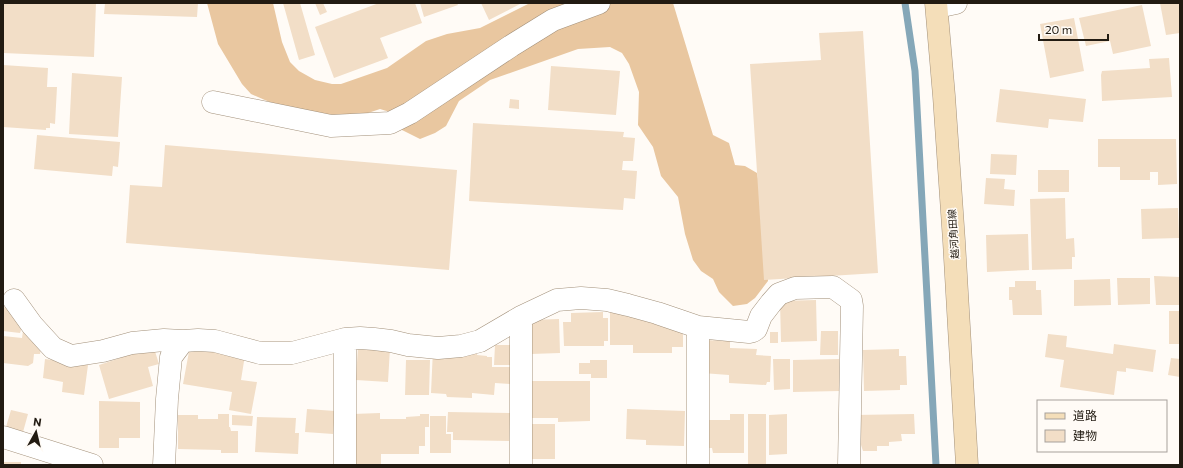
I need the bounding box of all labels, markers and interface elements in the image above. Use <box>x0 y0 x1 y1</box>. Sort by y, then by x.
scale bar <box>1039 16 1108 42</box>
text: 20 m <box>1045 22 1072 36</box>
street label: 越河角田線 <box>945 209 961 259</box>
legend <box>1037 400 1167 452</box>
text: 道路 <box>1073 408 1097 422</box>
north arrow <box>16 412 56 452</box>
text: N <box>32 415 42 429</box>
text: 建物 <box>1073 428 1097 442</box>

